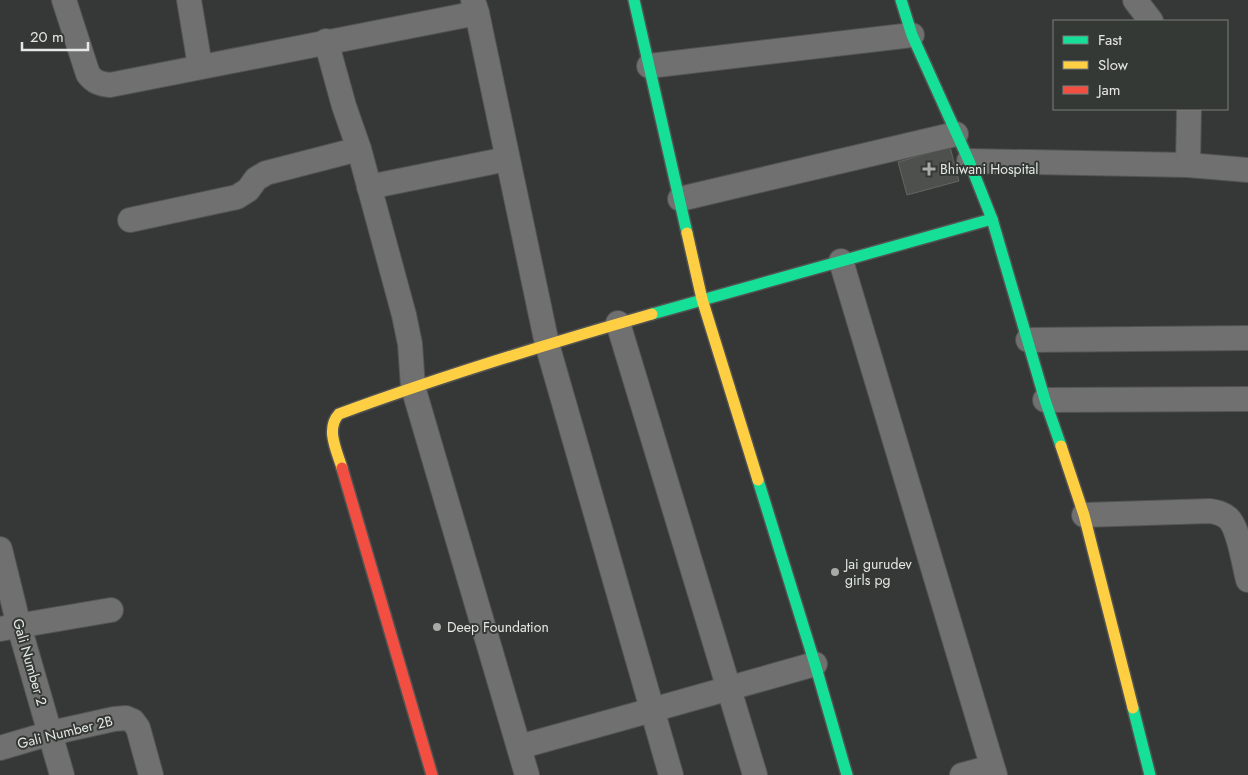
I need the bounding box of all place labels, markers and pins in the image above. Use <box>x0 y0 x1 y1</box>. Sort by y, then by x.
place label: Bhiwani Hospital <box>940 159 1038 179</box>
marker: Bhiwani Hospital <box>922 162 936 176</box>
place label: Jai gurudev girls pg <box>843 554 912 590</box>
marker: Jai gurudev girls pg <box>829 566 841 578</box>
place label: Deep Foundation <box>447 617 549 637</box>
marker: Deep Foundation <box>431 621 443 633</box>

